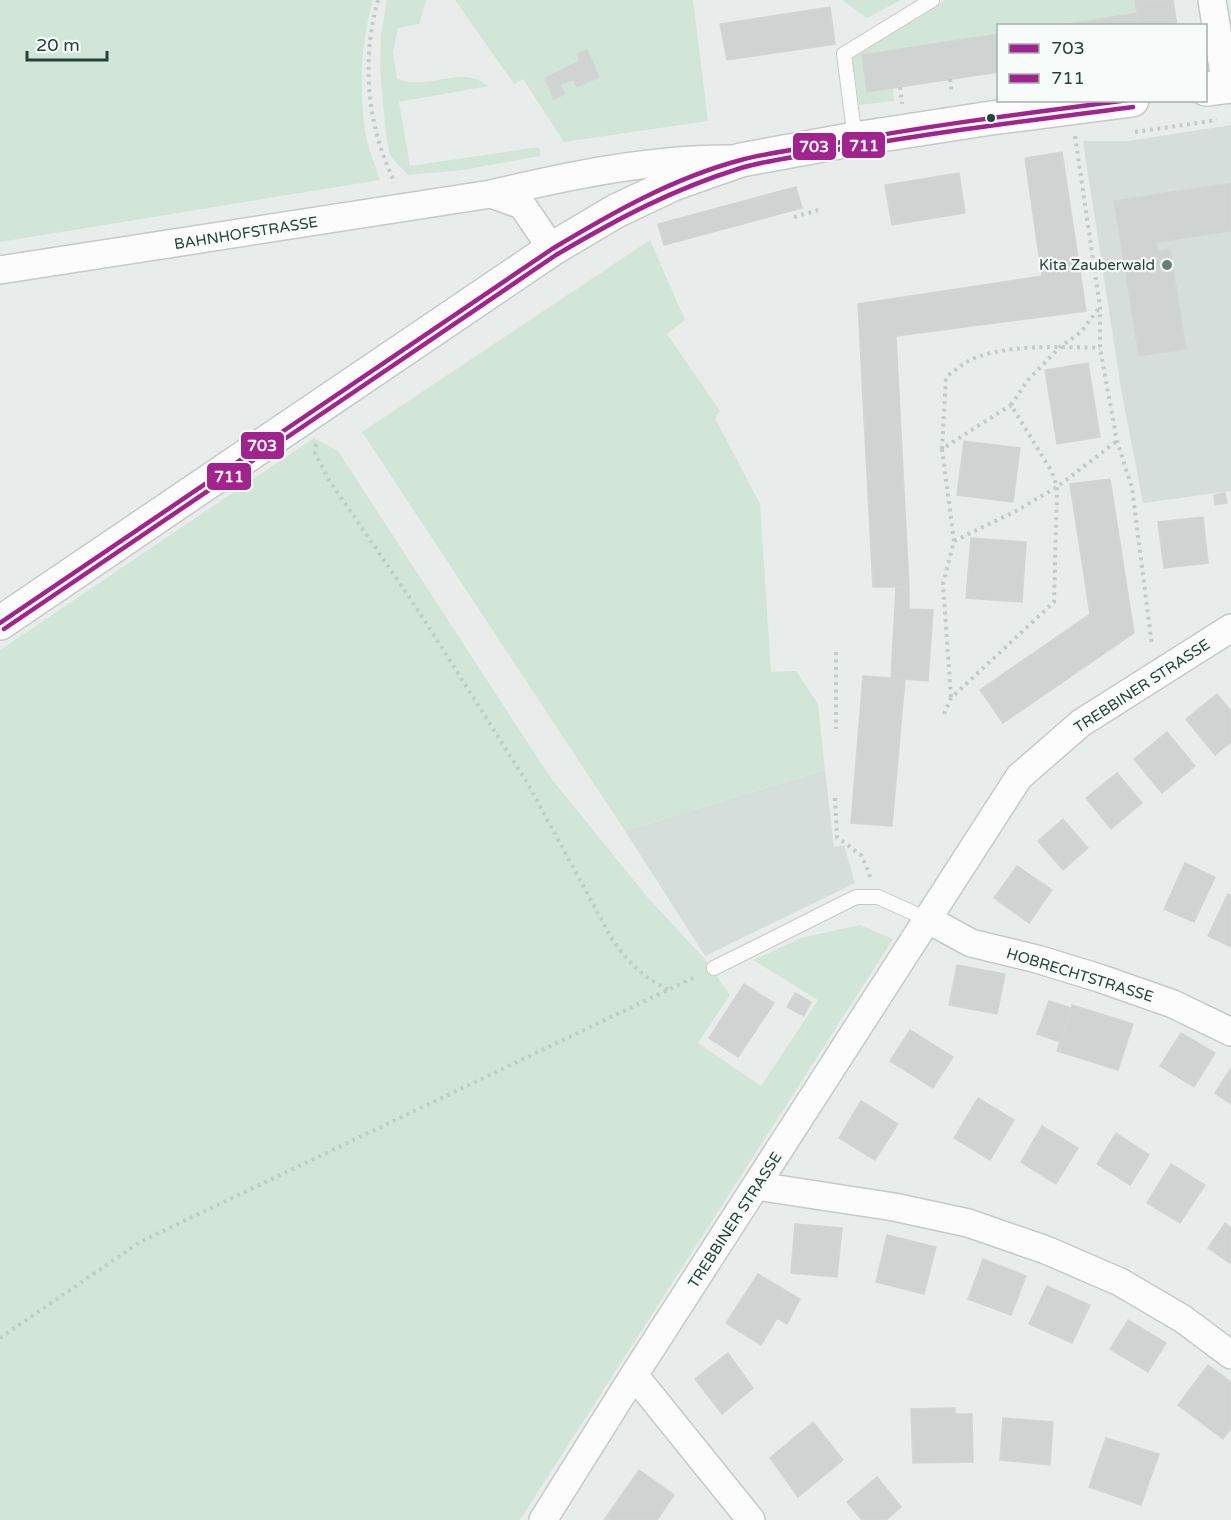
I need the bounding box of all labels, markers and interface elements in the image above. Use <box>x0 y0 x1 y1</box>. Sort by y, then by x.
scale bar <box>27 24 106 62</box>
legend <box>997 24 1207 102</box>
text: 20 m <box>36 34 80 56</box>
text: 703 <box>1051 37 1085 59</box>
text: 711 <box>1051 67 1085 89</box>
unlabelled marker <box>985 112 997 124</box>
line badge: 711 <box>841 131 886 159</box>
line badge: 703 <box>792 132 837 161</box>
text: 711 <box>849 136 879 156</box>
text: 703 <box>799 137 829 157</box>
street label: BAHNHOFSTRASSE <box>173 213 319 253</box>
place label: Kita Zauberwald <box>1039 256 1155 274</box>
marker: Kita Zauberwald <box>1160 258 1174 272</box>
line badge: 703 <box>240 431 285 460</box>
text: 703 <box>247 436 277 456</box>
line badge: 711 <box>206 462 252 491</box>
text: 711 <box>214 467 244 487</box>
street label: TREBBINER STRASSE <box>1071 635 1213 737</box>
street label: HOBRECHTSTRASSE <box>1004 944 1156 1006</box>
street label: TREBBINER STRASSE <box>684 1149 786 1291</box>

